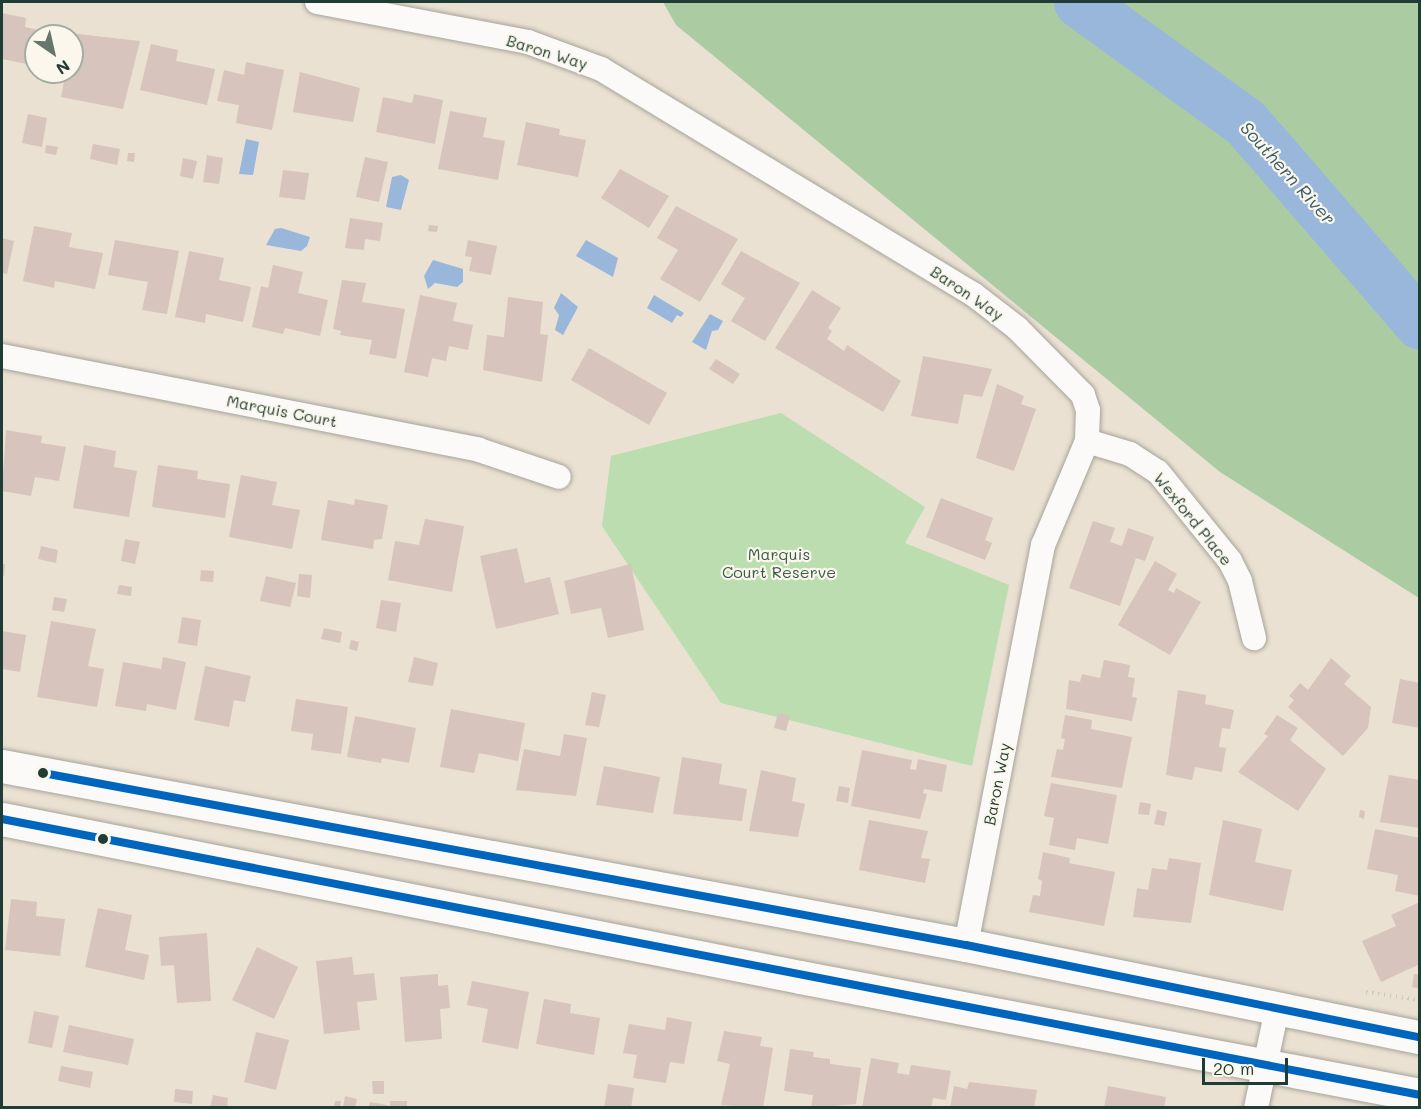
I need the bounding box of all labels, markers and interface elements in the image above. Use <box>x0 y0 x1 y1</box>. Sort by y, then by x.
north arrow <box>24 24 84 84</box>
street label: Baron Way <box>504 31 590 73</box>
text: N <box>52 56 74 80</box>
water label: Southern River <box>1236 117 1340 229</box>
street label: Baron Way <box>927 262 1007 324</box>
street label: Marquis Court <box>225 391 339 431</box>
street label: Wexford Place <box>1150 469 1236 569</box>
park label: Marquis Court Reserve <box>722 544 836 582</box>
street label: Baron Way <box>980 741 1014 827</box>
unlabelled marker <box>37 767 49 779</box>
unlabelled marker <box>97 833 109 845</box>
scale bar <box>1205 1046 1290 1084</box>
text: 20 m <box>1213 1056 1254 1080</box>

